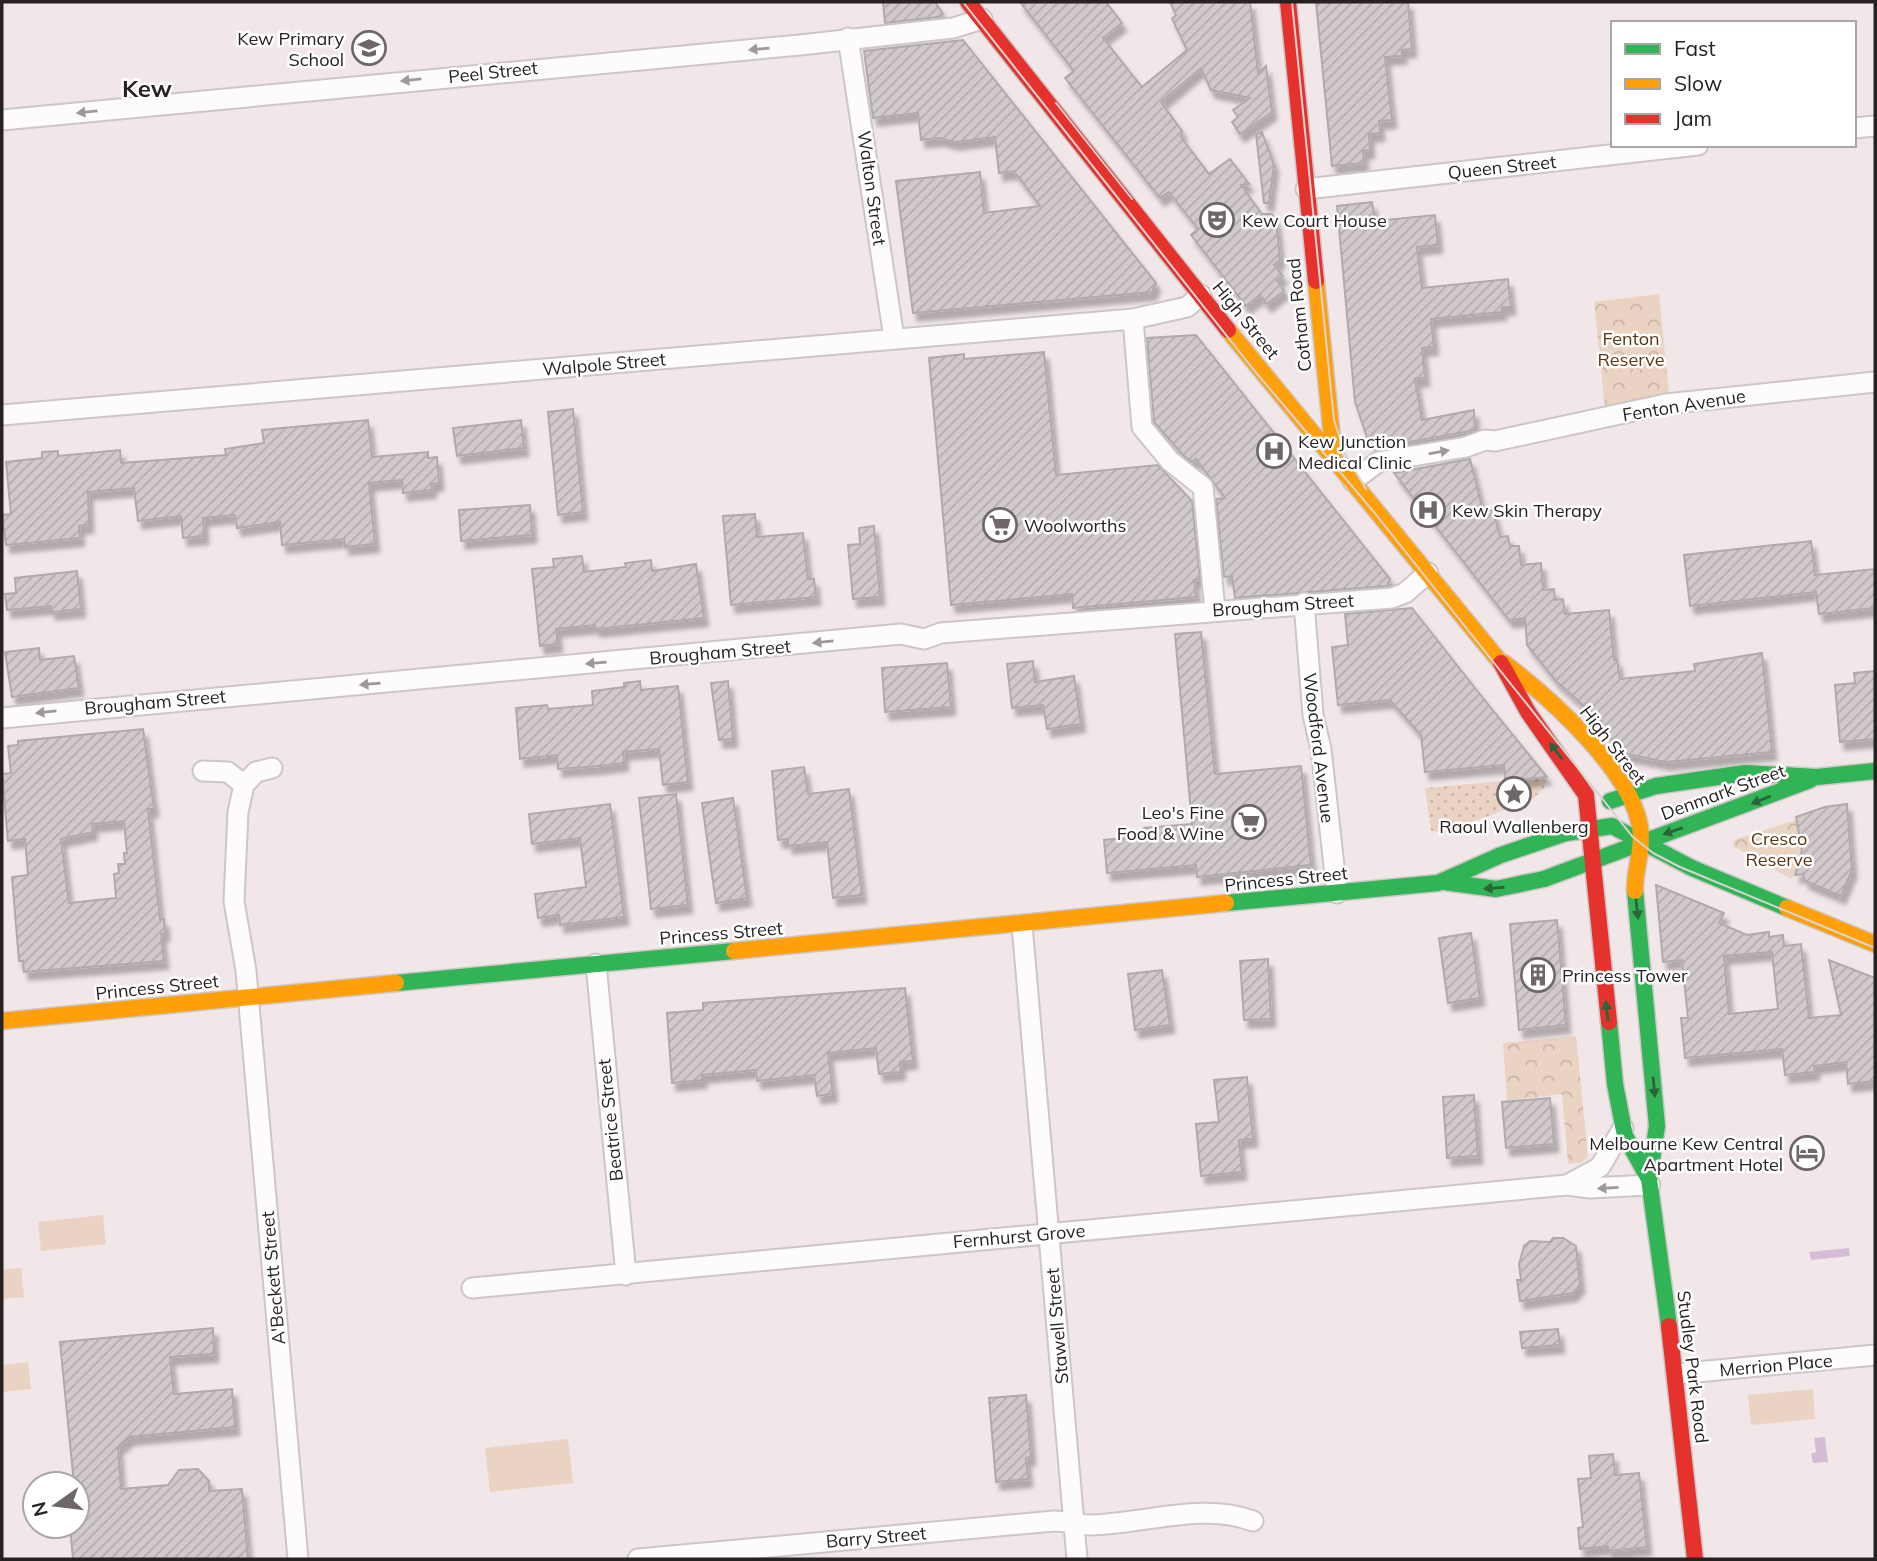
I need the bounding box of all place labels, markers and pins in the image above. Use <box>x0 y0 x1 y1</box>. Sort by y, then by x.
place label: Kew Primary School <box>237 27 344 71</box>
school or university icon: Kew Primary School <box>350 29 388 67</box>
theatre icon: Kew Court House <box>1198 201 1236 239</box>
place label: Kew Court House <box>1242 209 1387 232</box>
place label: Kew Junction Medical Clinic <box>1298 430 1412 474</box>
hospital icon: Kew Junction Medical Clinic <box>1255 432 1293 470</box>
hospital icon: Kew Skin Therapy <box>1409 491 1447 529</box>
place label: Kew Skin Therapy <box>1452 499 1602 522</box>
supermarket icon: Woolworths <box>981 506 1019 544</box>
place label: Woolworths <box>1024 514 1126 537</box>
place icon: Raoul Wallenberg <box>1495 775 1533 813</box>
place label: Leo's Fine Food & Wine <box>1117 801 1224 845</box>
supermarket icon: Leo's Fine Food & Wine <box>1230 803 1268 841</box>
place label: Raoul Wallenberg <box>1439 815 1589 838</box>
building icon: Princess Tower <box>1519 956 1557 994</box>
place label: Princess Tower <box>1562 964 1688 987</box>
place label: Melbourne Kew Central Apartment Hotel <box>1589 1132 1783 1176</box>
hotel icon: Melbourne Kew Central Apartment Hotel <box>1788 1134 1826 1172</box>

